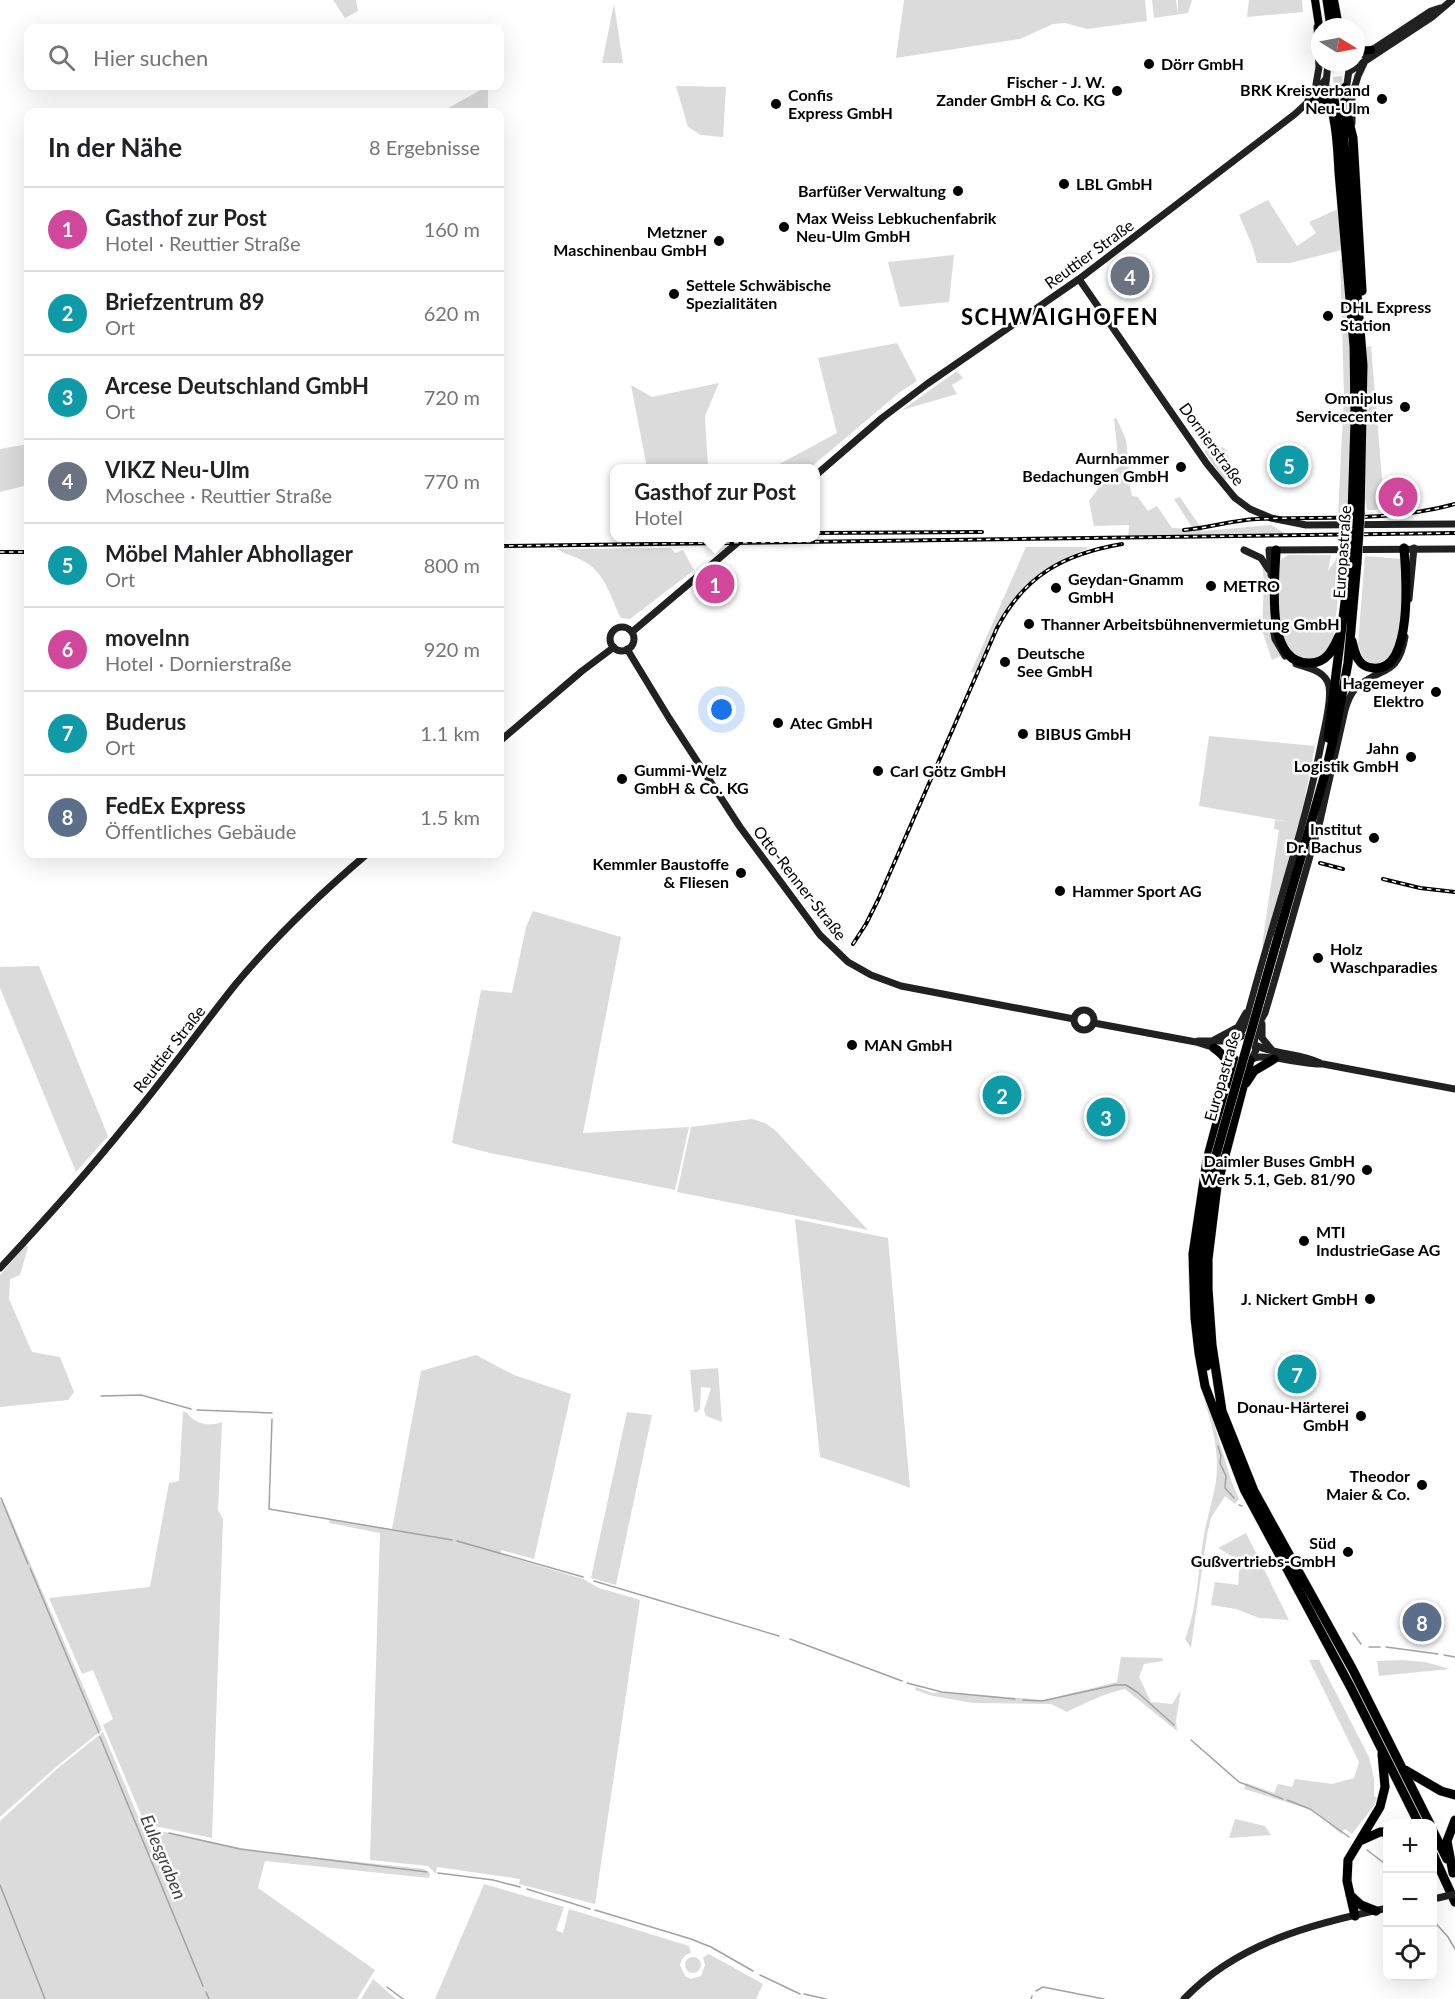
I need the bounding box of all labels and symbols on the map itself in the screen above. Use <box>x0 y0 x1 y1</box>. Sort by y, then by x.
north arrow <box>1311 18 1365 72</box>
place label: Dörr GmbH <box>1161 54 1244 73</box>
marker: Dörr GmbH <box>1142 57 1156 71</box>
place label: Fischer - J. W. Zander GmbH & Co. KG <box>936 72 1105 109</box>
place label: BRK Kreisverband Neu-Ulm <box>1240 80 1370 117</box>
marker: Fischer - J. W. Zander GmbH & Co. KG <box>1110 84 1124 98</box>
place label: Confis Express GmbH <box>788 85 893 122</box>
marker: BRK Kreisverband Neu-Ulm <box>1375 92 1389 106</box>
marker: Confis Express GmbH <box>769 97 783 111</box>
place label: LBL GmbH <box>1076 174 1153 193</box>
marker: LBL GmbH <box>1057 177 1071 191</box>
place label: Barfüßer Verwaltung <box>798 181 947 200</box>
marker: Barfüßer Verwaltung <box>951 184 965 198</box>
place label: Max Weiss Lebkuchenfabrik Neu-Ulm GmbH <box>796 208 997 245</box>
street label: Reuttier Straße <box>1041 215 1137 292</box>
marker: Max Weiss Lebkuchenfabrik Neu-Ulm GmbH <box>777 220 791 234</box>
place label: Metzner Maschinenbau GmbH <box>553 222 707 259</box>
marker: Metzner Maschinenbau GmbH <box>712 234 726 248</box>
pin: 4 <box>1110 254 1150 298</box>
place label: Settele Schwäbische Spezialitäten <box>686 275 832 312</box>
marker: Settele Schwäbische Spezialitäten <box>667 287 681 301</box>
place label: DHL Express Station <box>1340 297 1431 334</box>
district label: SCHWAIGHOFEN <box>961 303 1159 330</box>
marker: DHL Express Station <box>1321 309 1335 323</box>
place label: Omniplus Servicecenter <box>1296 388 1393 425</box>
street label: Dornierstraße <box>1176 398 1249 489</box>
marker: Omniplus Servicecenter <box>1398 400 1412 414</box>
pin: 5 <box>1270 442 1308 488</box>
place label: Aurnhammer Bedachungen GmbH <box>1022 448 1169 485</box>
marker: Aurnhammer Bedachungen GmbH <box>1174 460 1188 474</box>
pin: 6 <box>1378 474 1418 520</box>
street label: Europastraße <box>1329 505 1354 599</box>
pin: 1 <box>696 562 734 606</box>
place label: Geydan-Gnamm GmbH <box>1068 569 1184 606</box>
place label: METRO <box>1223 576 1280 595</box>
marker: METRO <box>1204 579 1218 593</box>
marker: Geydan-Gnamm GmbH <box>1049 581 1063 595</box>
place label: Thanner Arbeitsbühnenvermietung GmbH <box>1041 614 1339 633</box>
marker: Thanner Arbeitsbühnenvermietung GmbH <box>1022 617 1036 631</box>
place label: Deutsche See GmbH <box>1017 643 1093 680</box>
marker: Deutsche See GmbH <box>998 655 1012 669</box>
place label: Hagemeyer Elektro <box>1343 673 1424 710</box>
marker: Hagemeyer Elektro <box>1429 685 1443 699</box>
your location <box>707 695 736 724</box>
place label: Atec GmbH <box>789 713 873 732</box>
marker: Atec GmbH <box>771 716 785 730</box>
place label: BIBUS GmbH <box>1035 724 1131 743</box>
marker: BIBUS GmbH <box>1016 727 1030 741</box>
place label: Jahn Logistik GmbH <box>1294 738 1399 775</box>
marker: Jahn Logistik GmbH <box>1404 750 1418 764</box>
place label: Gummi-Welz GmbH & Co. KG <box>634 760 749 797</box>
place label: Carl Götz GmbH <box>890 761 1006 780</box>
marker: Carl Götz GmbH <box>871 764 885 778</box>
marker: Gummi-Welz GmbH & Co. KG <box>615 772 629 786</box>
place label: Institut Dr. Bachus <box>1286 819 1362 856</box>
street label: Otto-Renner-Straße <box>750 822 851 944</box>
marker: Institut Dr. Bachus <box>1367 831 1381 845</box>
place label: Kemmler Baustoffe & Fliesen <box>593 854 729 891</box>
marker: Kemmler Baustoffe & Fliesen <box>734 866 748 880</box>
place label: Hammer Sport AG <box>1072 881 1202 900</box>
marker: Hammer Sport AG <box>1053 884 1067 898</box>
place label: Holz Waschparadies <box>1330 939 1438 976</box>
marker: Holz Waschparadies <box>1311 951 1325 965</box>
street label: Reuttier Straße <box>129 1001 208 1096</box>
street label: Europastraße <box>1200 1028 1244 1123</box>
place label: MAN GmbH <box>864 1035 953 1054</box>
marker: MAN GmbH <box>845 1038 859 1052</box>
pin: 2 <box>982 1072 1022 1118</box>
pin: 3 <box>1086 1094 1126 1140</box>
place label: Daimler Buses GmbH Werk 5.1, Geb. 81/90 <box>1201 1151 1355 1188</box>
marker: Daimler Buses GmbH Werk 5.1, Geb. 81/90 <box>1360 1163 1374 1177</box>
place label: MTI IndustrieGase AG <box>1316 1222 1440 1259</box>
marker: MTI IndustrieGase AG <box>1297 1234 1311 1248</box>
place label: J. Nickert GmbH <box>1241 1289 1358 1308</box>
marker: J. Nickert GmbH <box>1363 1292 1377 1306</box>
pin: 7 <box>1278 1352 1316 1396</box>
place label: Donau-Härterei GmbH <box>1237 1397 1349 1434</box>
marker: Donau-Härterei GmbH <box>1354 1409 1368 1423</box>
place label: Theodor Maier & Co. <box>1326 1466 1410 1503</box>
marker: Theodor Maier & Co. <box>1415 1478 1429 1492</box>
place label: Süd Gußvertriebs-GmbH <box>1191 1533 1336 1570</box>
marker: Süd Gußvertriebs-GmbH <box>1341 1545 1355 1559</box>
pin: 8 <box>1402 1600 1442 1644</box>
water label: Eulesgraben <box>136 1811 192 1902</box>

